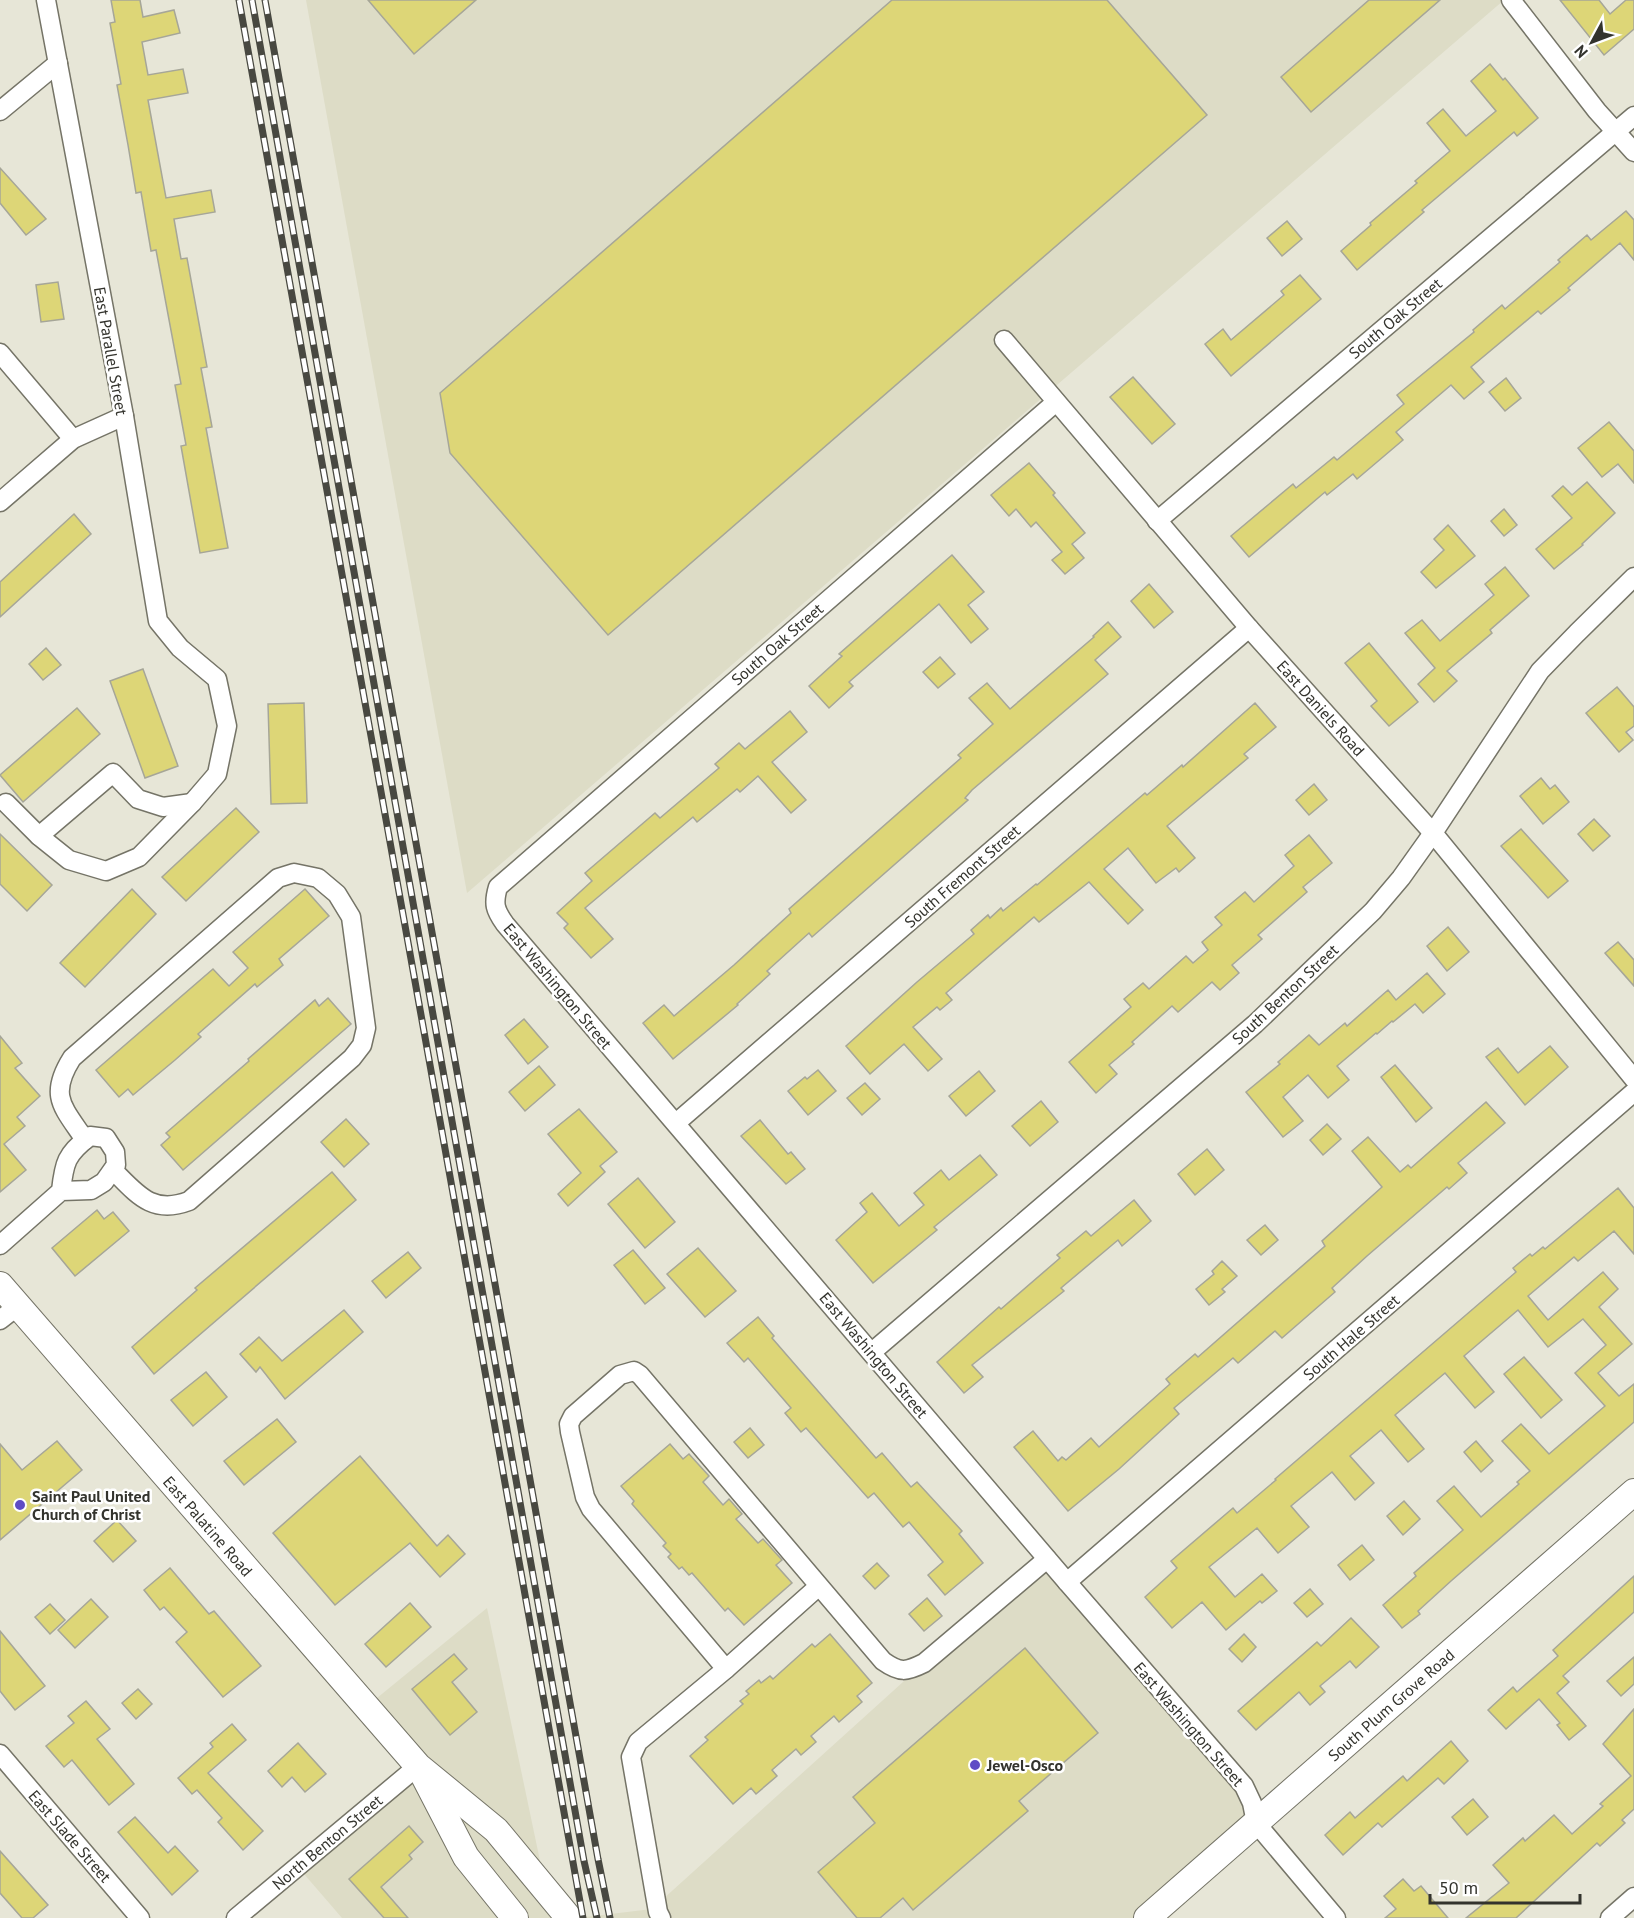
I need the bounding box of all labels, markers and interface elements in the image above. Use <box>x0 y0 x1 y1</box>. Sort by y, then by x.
north arrow <box>1562 12 1622 72</box>
text: N <box>1570 41 1592 62</box>
street label: South Oak Street <box>1344 273 1446 363</box>
street label: East Parallel Street <box>90 285 132 417</box>
street label: South Oak Street <box>727 598 828 689</box>
street label: East Daniels Road <box>1273 656 1369 760</box>
street label: South Fremont Street <box>900 820 1024 932</box>
street label: East Washington Street <box>500 919 617 1053</box>
street label: South Benton Street <box>1228 939 1343 1048</box>
street label: East Washington Street <box>816 1288 933 1422</box>
street label: South Hale Street <box>1299 1289 1404 1384</box>
street label: East Palatine Road <box>159 1472 257 1580</box>
place label: Saint Paul United Church of Christ <box>32 1486 150 1524</box>
marker: Saint Paul United Church of Christ <box>13 1498 27 1512</box>
street label: South Plum Grove Road <box>1324 1645 1458 1765</box>
street label: East Washington Street <box>1130 1658 1249 1791</box>
place label: Jewel-Osco <box>986 1755 1064 1775</box>
marker: Jewel-Osco <box>968 1758 982 1772</box>
street label: East Slade Street <box>24 1786 116 1887</box>
street label: North Benton Street <box>268 1790 387 1894</box>
scale bar <box>1430 1867 1580 1905</box>
text: 50 m <box>1439 1876 1478 1899</box>

